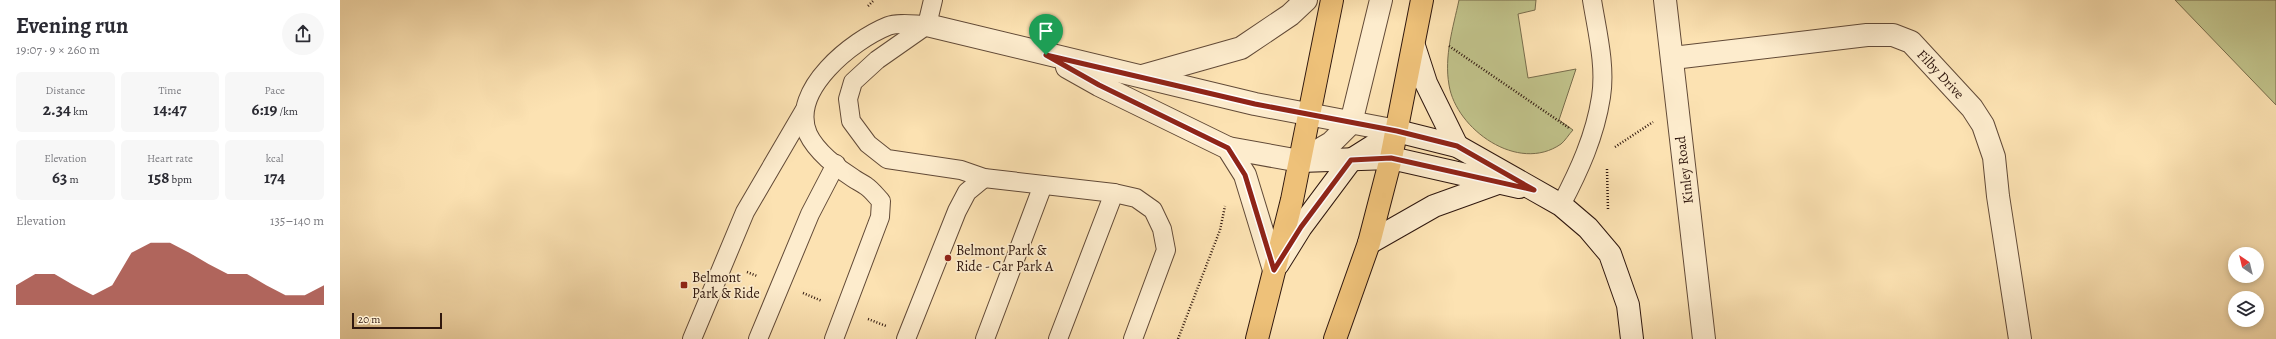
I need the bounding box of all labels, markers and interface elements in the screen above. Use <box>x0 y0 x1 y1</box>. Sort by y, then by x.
text: Evening run <box>16 11 128 41</box>
button: share <box>282 13 324 55</box>
pin <box>1029 14 1063 55</box>
icon: arrive <box>1035 20 1057 42</box>
text: 19:07 · 9 × 260 m <box>16 41 100 58</box>
street label: Filby Drive <box>1913 45 1969 103</box>
text: Distance <box>46 83 85 98</box>
text: Time <box>159 83 181 98</box>
text: Pace <box>264 83 285 98</box>
text: 2.34 <box>43 98 71 121</box>
text: 14:47 <box>153 98 187 121</box>
text: 6:19 <box>251 98 277 121</box>
text: km <box>71 104 88 119</box>
text: /km <box>277 104 298 119</box>
street label: Kinley Road <box>1671 134 1698 205</box>
text: Elevation <box>44 151 86 166</box>
text: Heart rate <box>147 151 193 166</box>
text: kcal <box>266 151 283 166</box>
text: 63 <box>52 166 67 189</box>
text: 158 <box>148 166 169 189</box>
text: 174 <box>264 166 285 189</box>
text: m <box>67 172 79 187</box>
text: bpm <box>169 172 192 187</box>
text: Elevation <box>16 212 66 229</box>
text: 135–140 m <box>270 212 324 229</box>
place label: Belmont Park & Ride - Car Park A <box>956 241 1054 276</box>
north arrow <box>2228 247 2264 283</box>
map controls <box>2228 247 2264 327</box>
marker: Belmont Park & Ride - Car Park A <box>943 253 953 263</box>
place label: Belmont Park & Ride <box>692 268 760 303</box>
marker: Belmont Park & Ride <box>679 280 689 290</box>
button: layers <box>2228 291 2264 327</box>
scale bar <box>352 311 442 330</box>
text: 20 m <box>358 312 380 327</box>

